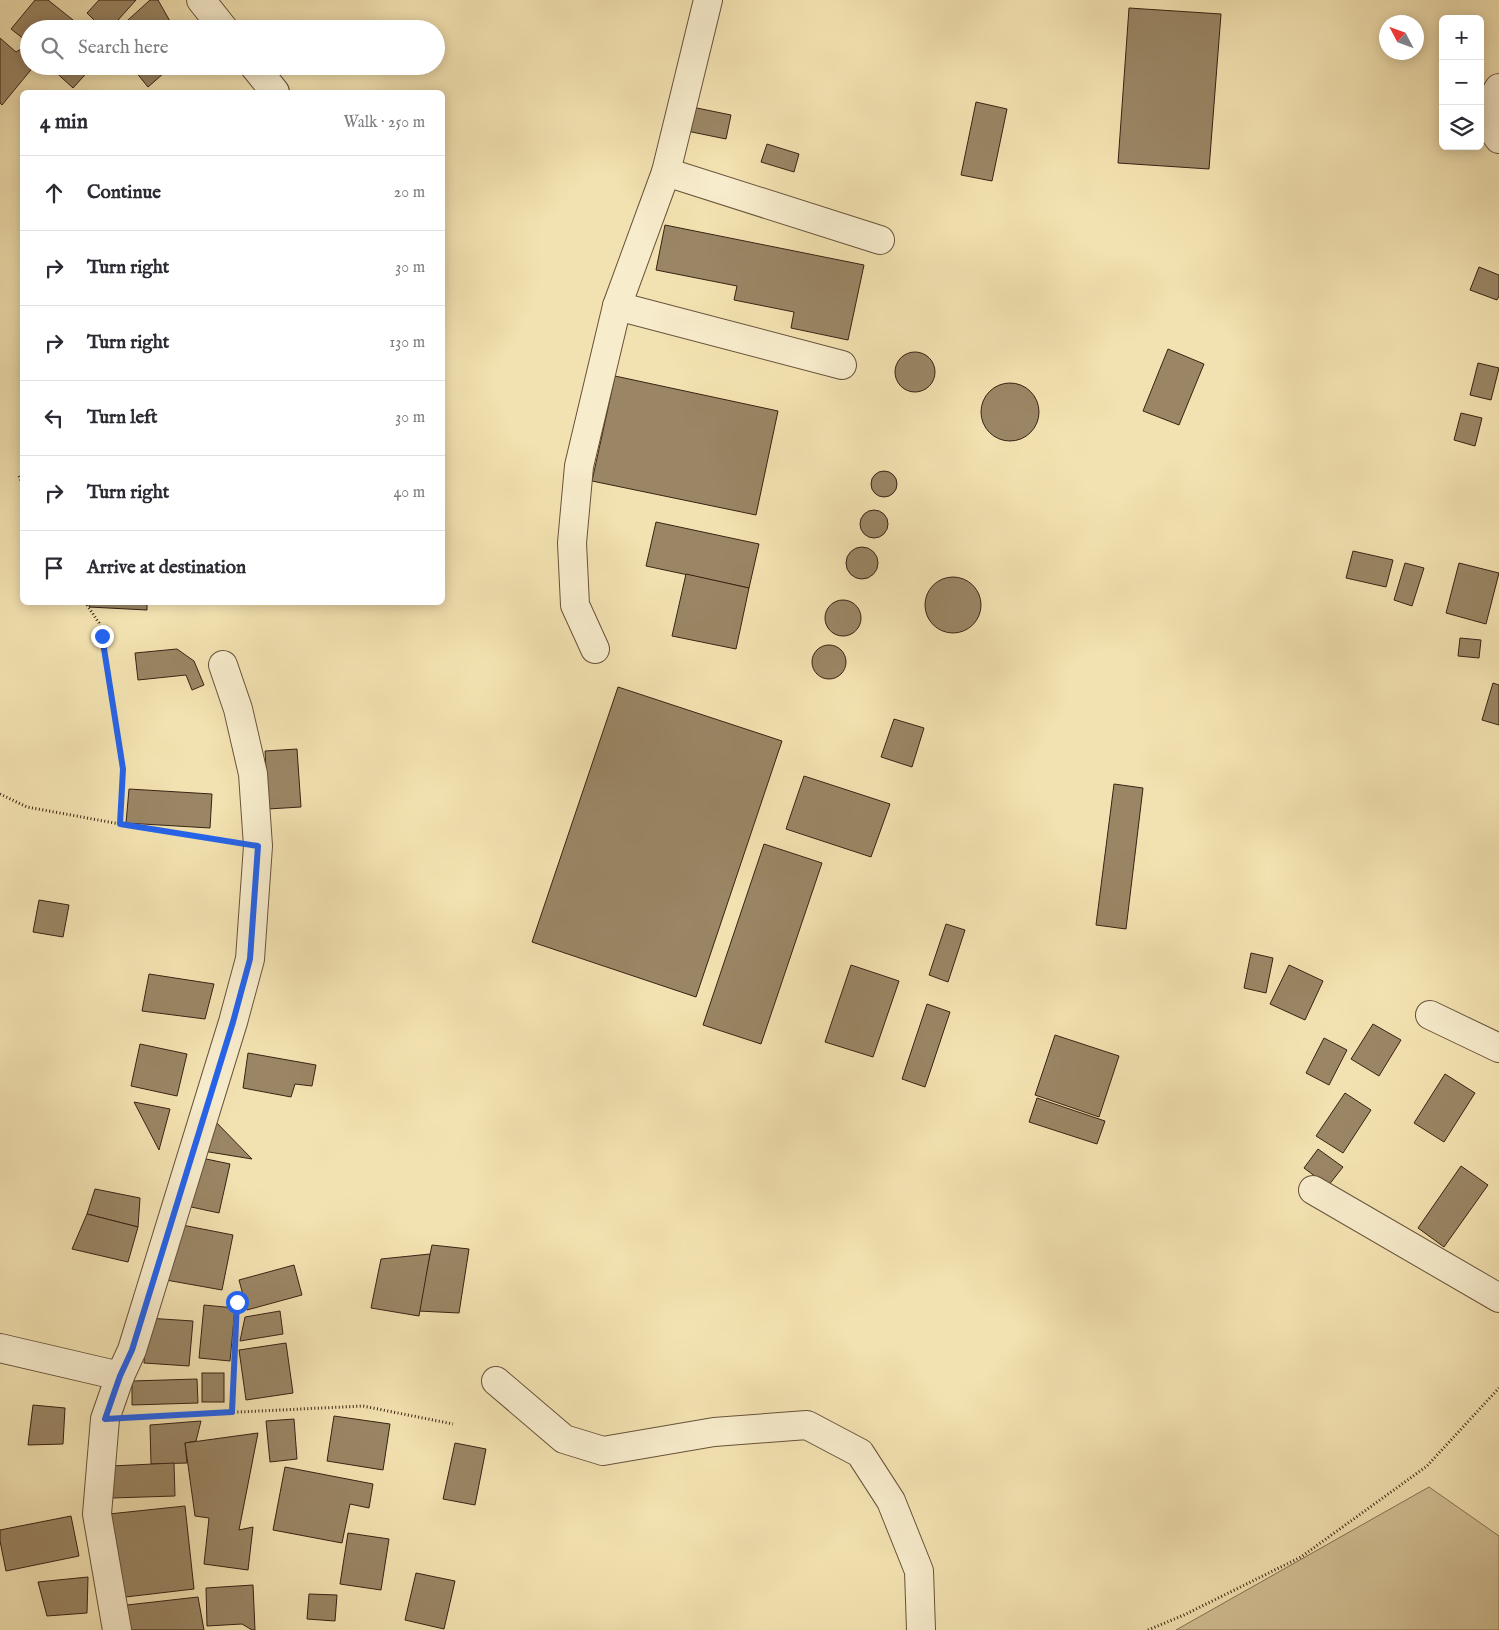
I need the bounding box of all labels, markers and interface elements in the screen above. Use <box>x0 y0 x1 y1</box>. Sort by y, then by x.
north arrow <box>1379 15 1424 60</box>
map controls <box>1439 15 1484 150</box>
button: + <box>1439 15 1484 60</box>
search box <box>20 20 445 75</box>
icon: search <box>38 34 66 62</box>
text: Search here <box>78 36 169 60</box>
button: − <box>1439 60 1484 105</box>
button: layers <box>1439 105 1484 150</box>
text: 4 min <box>40 109 88 136</box>
text: Walk · 250 m <box>343 113 425 133</box>
icon: ahead <box>40 179 68 207</box>
text: Continue <box>87 181 161 205</box>
text: 20 m <box>394 183 425 203</box>
icon: right <box>40 254 68 282</box>
text: Turn right <box>87 256 169 280</box>
text: 30 m <box>395 258 425 278</box>
icon: right <box>40 329 68 357</box>
text: Turn right <box>87 331 169 355</box>
text: 130 m <box>389 333 425 353</box>
icon: left <box>40 404 68 432</box>
text: Turn left <box>87 406 158 430</box>
text: 30 m <box>395 408 425 428</box>
icon: right <box>40 479 68 507</box>
text: Turn right <box>87 481 169 505</box>
text: 40 m <box>393 483 425 503</box>
icon: arrive <box>40 554 68 582</box>
text: Arrive at destination <box>87 556 246 580</box>
route end <box>91 625 114 648</box>
route start <box>226 1291 249 1314</box>

